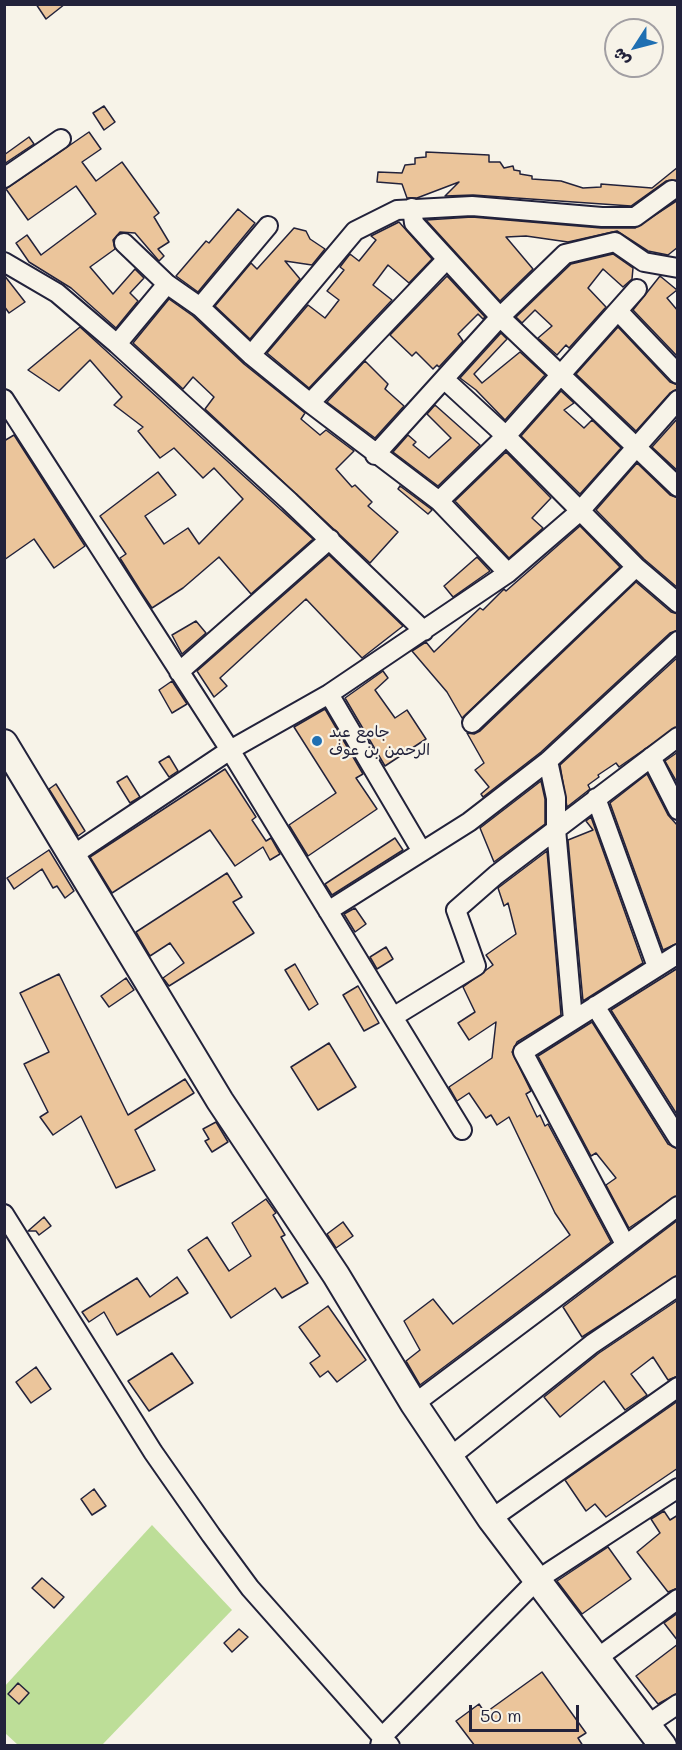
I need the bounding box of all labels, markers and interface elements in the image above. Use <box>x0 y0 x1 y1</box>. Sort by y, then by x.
north arrow <box>604 18 664 78</box>
text: ش <box>607 44 634 71</box>
place label: جامع عبد الرحمن بن عوف <box>329 722 430 760</box>
marker: جامع عبد الرحمن بن عوف <box>310 734 324 748</box>
scale bar <box>472 1693 582 1731</box>
text: 50 m <box>480 1703 522 1727</box>

